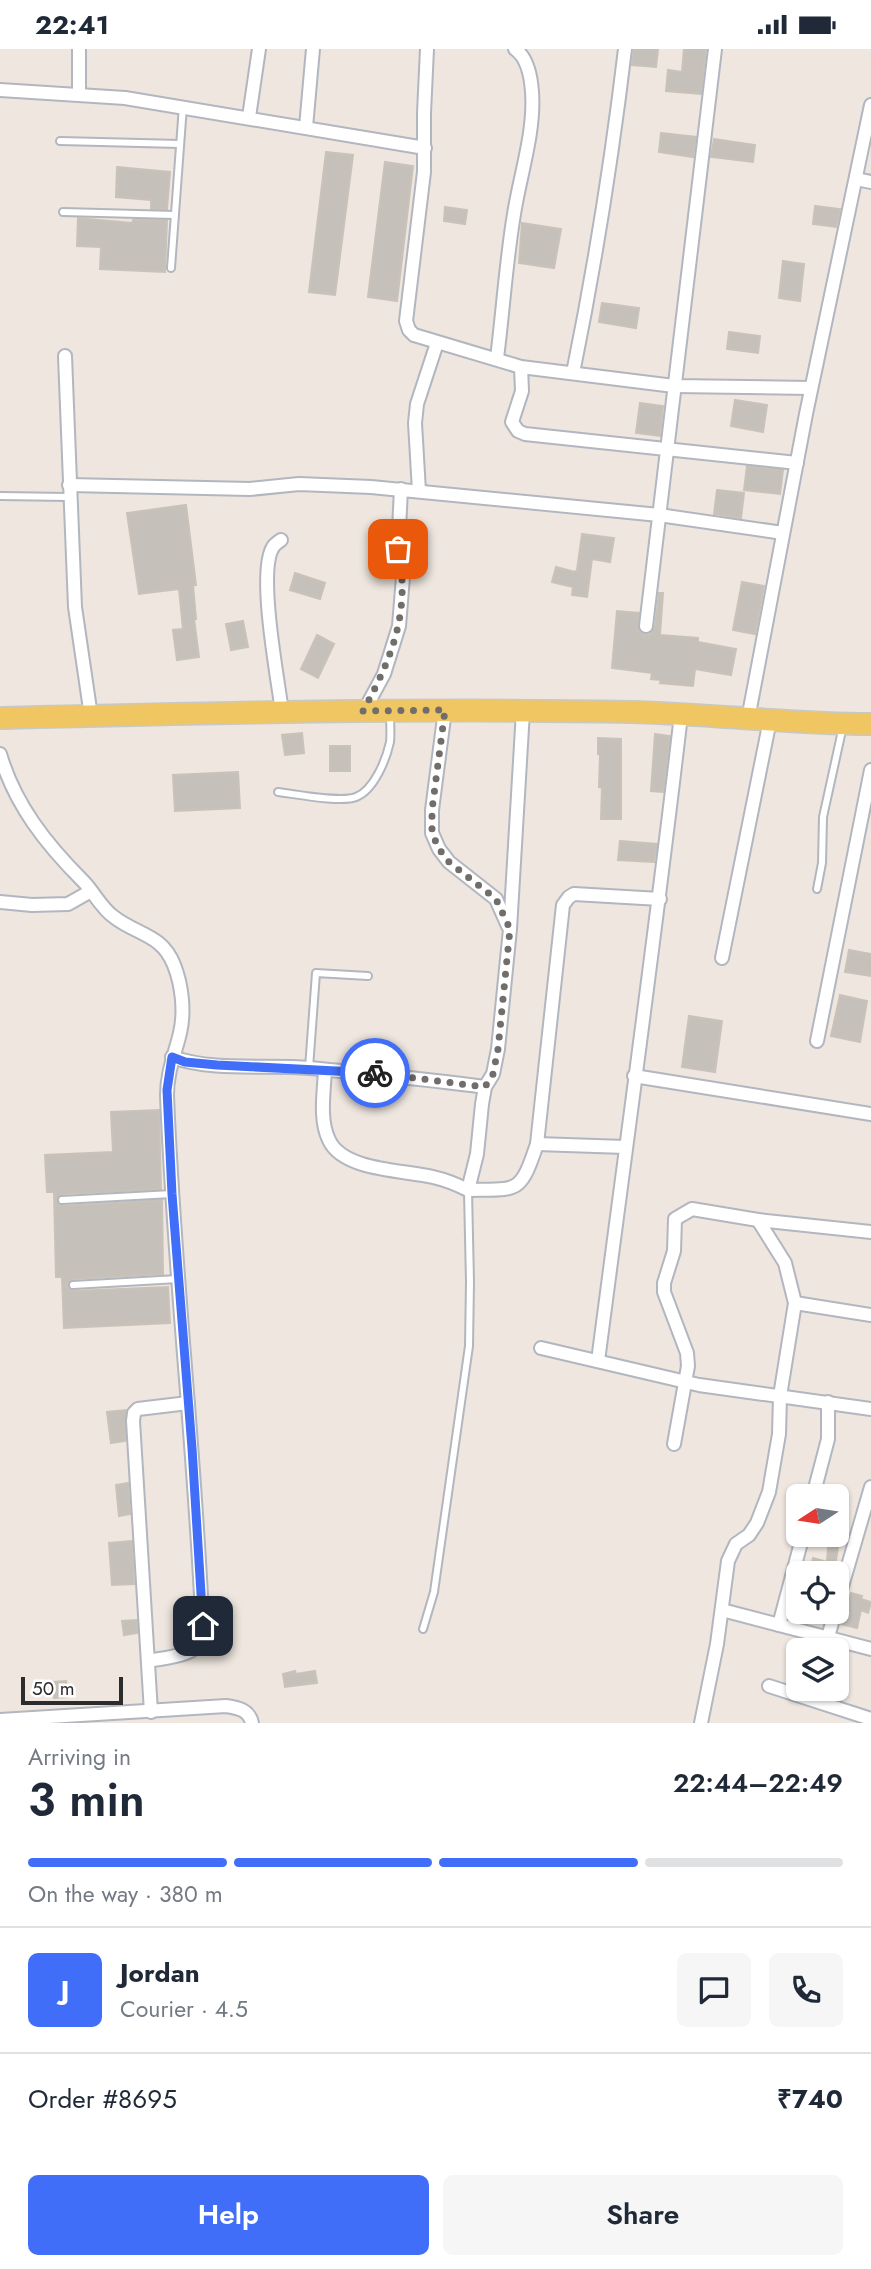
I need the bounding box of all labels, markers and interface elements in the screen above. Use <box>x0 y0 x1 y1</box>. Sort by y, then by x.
text: 22:41 <box>35 6 109 44</box>
pin <box>368 519 428 579</box>
icon: bag <box>379 530 417 568</box>
courier <box>340 1038 410 1108</box>
icon: bike <box>356 1054 394 1092</box>
north arrow <box>786 1484 849 1547</box>
map controls <box>786 1484 849 1701</box>
button: locate <box>786 1561 849 1624</box>
pin <box>173 1596 233 1656</box>
icon: home <box>184 1607 222 1645</box>
button: layers <box>786 1638 849 1701</box>
scale bar <box>21 1674 122 1706</box>
text: 50 m <box>32 1675 75 1702</box>
text: Arriving in <box>28 1740 131 1774</box>
text: 22:44–22:49 <box>673 1764 843 1802</box>
text: 3 min <box>28 1767 145 1833</box>
text: On the way · 380 m <box>28 1877 223 1911</box>
button: chat <box>677 1953 751 2027</box>
button: phone <box>769 1953 843 2027</box>
text: Jordan <box>120 1954 200 1992</box>
text: J <box>61 1971 69 2009</box>
text: Courier · 4.5 <box>120 1992 248 2026</box>
text: Order #8695 <box>28 2080 177 2118</box>
text: ₹740 <box>777 2080 843 2118</box>
button: Help <box>28 2175 429 2255</box>
button: Share <box>443 2175 843 2255</box>

